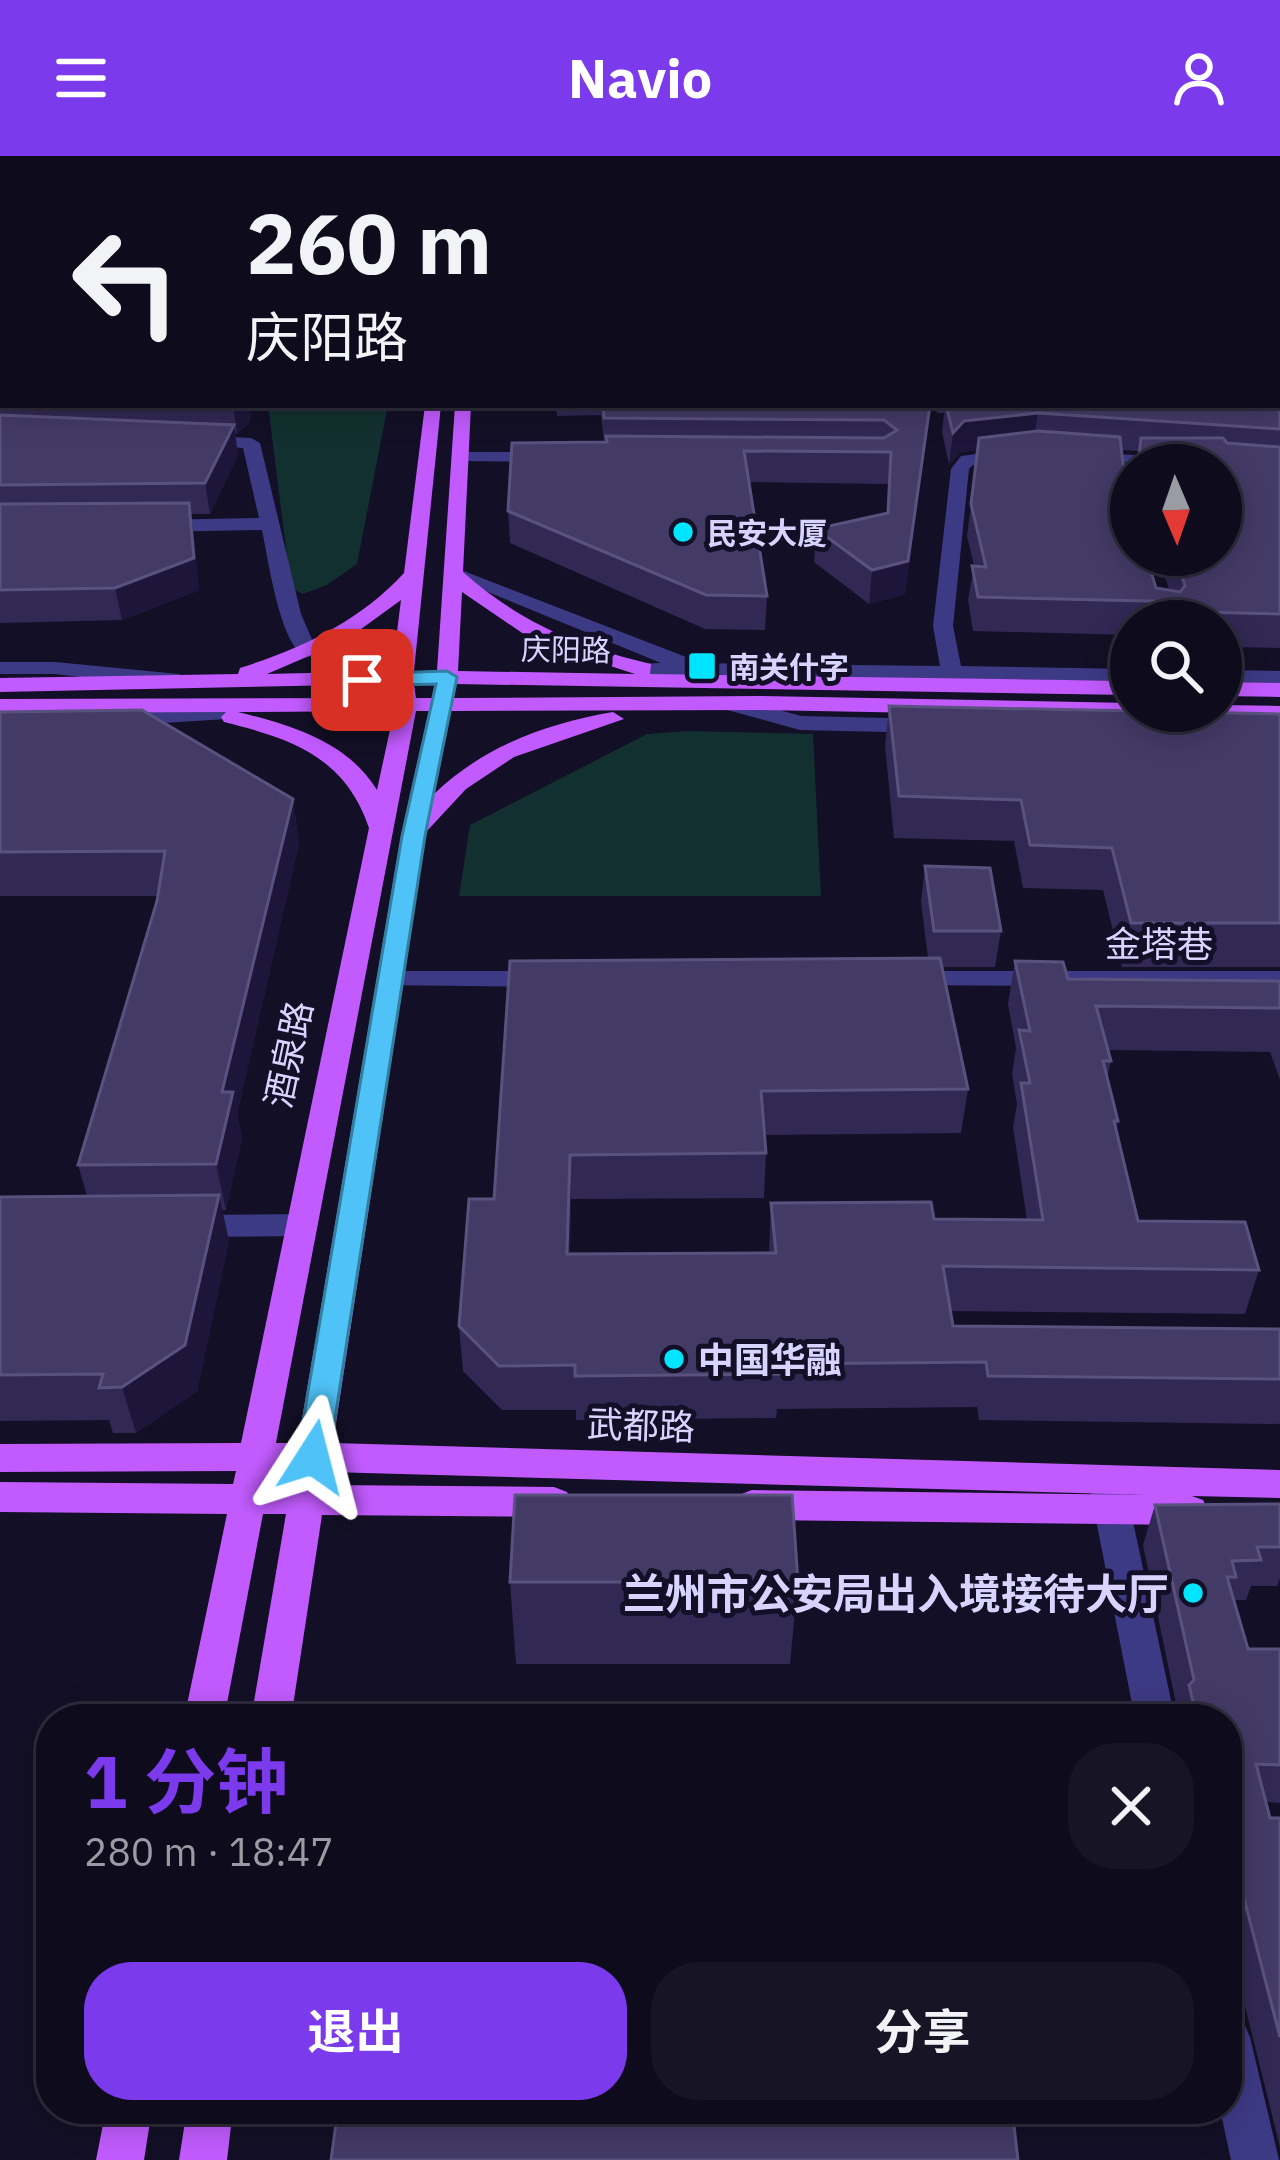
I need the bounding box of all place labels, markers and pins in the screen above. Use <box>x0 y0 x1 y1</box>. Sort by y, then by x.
place label: 民安大厦 <box>707 513 827 552</box>
marker: 民安大厦 <box>670 519 696 545</box>
pin <box>311 629 413 731</box>
place label: 南关什字 <box>729 647 849 686</box>
marker: 南关什字 <box>686 650 718 682</box>
place label: 中国华融 <box>698 1336 842 1383</box>
marker: 中国华融 <box>661 1346 687 1372</box>
place label: 兰州市公安局出入境接待大厅 <box>623 1566 1169 1621</box>
marker: 兰州市公安局出入境接待大厅 <box>1180 1580 1206 1606</box>

